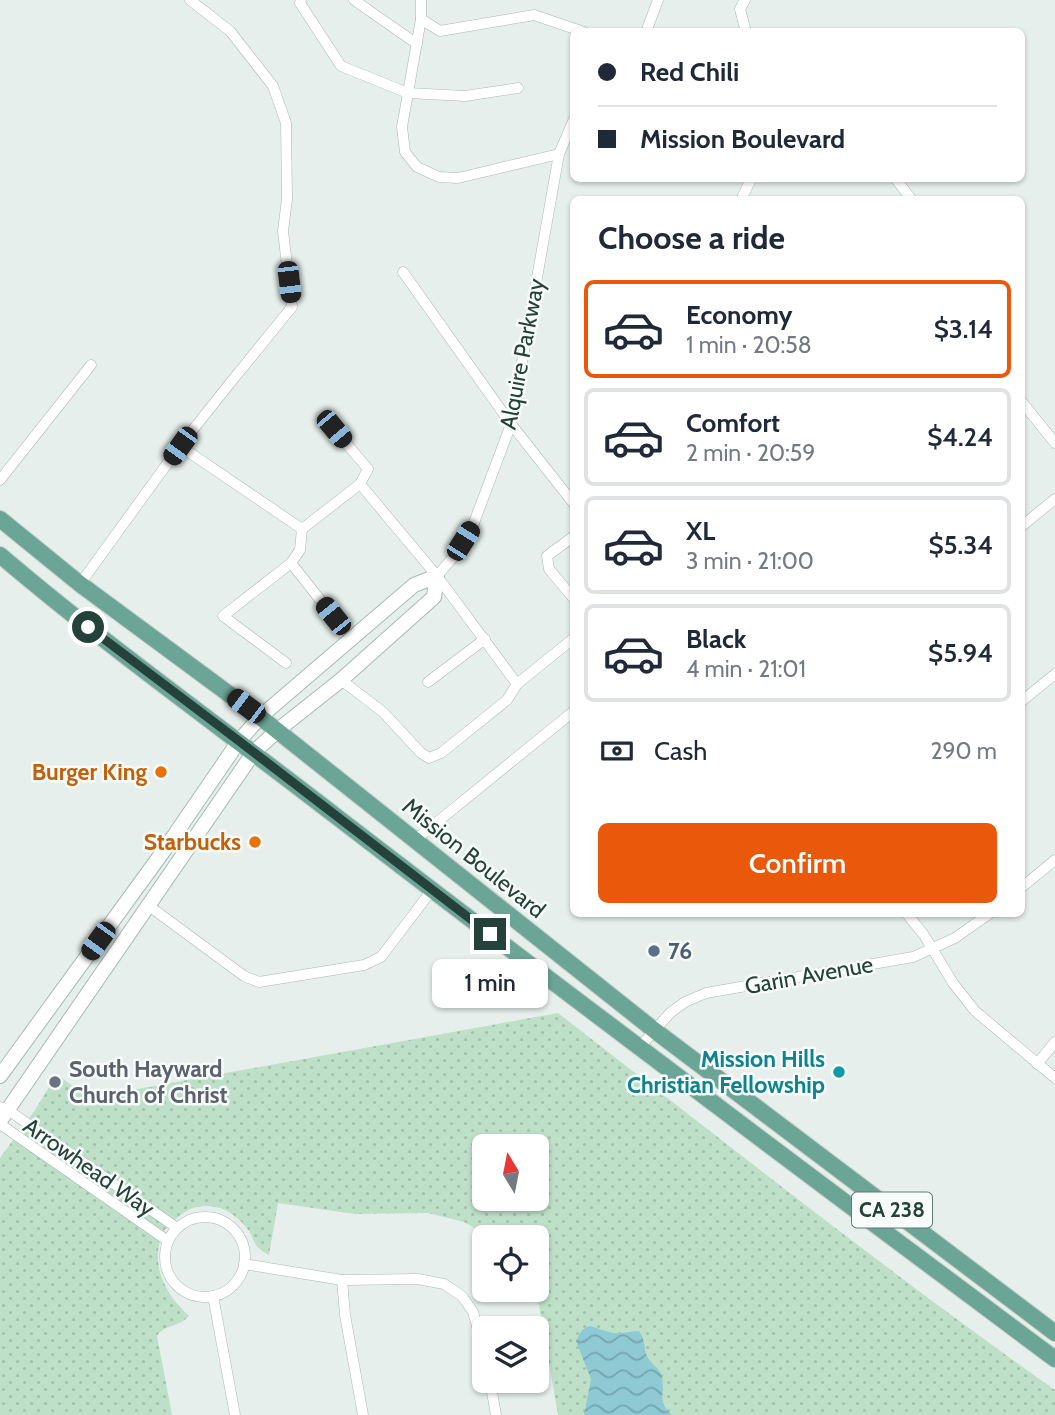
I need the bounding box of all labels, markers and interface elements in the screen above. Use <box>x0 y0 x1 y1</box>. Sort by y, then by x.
text: Red Chili <box>640 56 739 88</box>
text: Mission Boulevard <box>640 123 845 155</box>
text: Choose a ride <box>598 218 785 257</box>
car <box>277 260 302 304</box>
street label: Alquire Parkway <box>494 276 550 432</box>
icon: car <box>602 298 665 361</box>
text: Economy <box>686 299 792 331</box>
text: $3.14 <box>934 313 993 345</box>
text: 1 min · 20:58 <box>686 331 812 359</box>
car <box>313 406 356 452</box>
icon: car <box>602 406 665 469</box>
text: Comfort <box>686 407 780 439</box>
text: $4.24 <box>927 421 993 453</box>
car <box>160 423 201 469</box>
text: 2 min · 20:59 <box>686 439 815 467</box>
icon: car <box>602 514 665 577</box>
text: XL <box>686 515 715 547</box>
car <box>443 518 484 564</box>
text: $5.34 <box>928 529 993 561</box>
text: 3 min · 21:00 <box>686 547 814 575</box>
car <box>312 593 355 639</box>
route start <box>72 611 104 643</box>
icon: car <box>602 622 665 685</box>
text: Black <box>686 623 746 655</box>
text: $5.94 <box>928 637 993 669</box>
text: 4 min · 21:01 <box>686 655 806 683</box>
car <box>223 685 270 727</box>
icon: cash <box>598 732 636 770</box>
text: Cash <box>654 735 707 767</box>
text: 290 m <box>930 737 997 765</box>
place label: Burger King <box>32 758 147 786</box>
marker: Burger King <box>153 764 169 780</box>
street label: Mission Boulevard <box>397 792 551 924</box>
button: Confirm <box>598 823 997 903</box>
place label: Starbucks <box>144 828 241 856</box>
marker: Starbucks <box>247 834 263 850</box>
car <box>78 918 119 964</box>
route end <box>474 918 506 950</box>
place label: 76 <box>668 937 692 965</box>
marker: 76 <box>646 943 662 959</box>
street label: Garin Avenue <box>743 950 875 1000</box>
callout: 1 min <box>432 958 548 1007</box>
text: 1 min <box>464 969 516 997</box>
place label: Mission Hills Christian Fellowship <box>627 1045 825 1099</box>
place label: South Hayward Church of Christ <box>69 1055 227 1109</box>
marker: Mission Hills Christian Fellowship <box>831 1064 847 1080</box>
marker: South Hayward Church of Christ <box>47 1074 63 1090</box>
street label: Arrowhead Way <box>18 1111 160 1223</box>
north arrow <box>472 1134 550 1211</box>
map controls <box>472 1134 549 1393</box>
road number: CA 238 <box>852 1192 932 1228</box>
button: locate <box>472 1225 549 1302</box>
button: layers <box>472 1316 549 1393</box>

